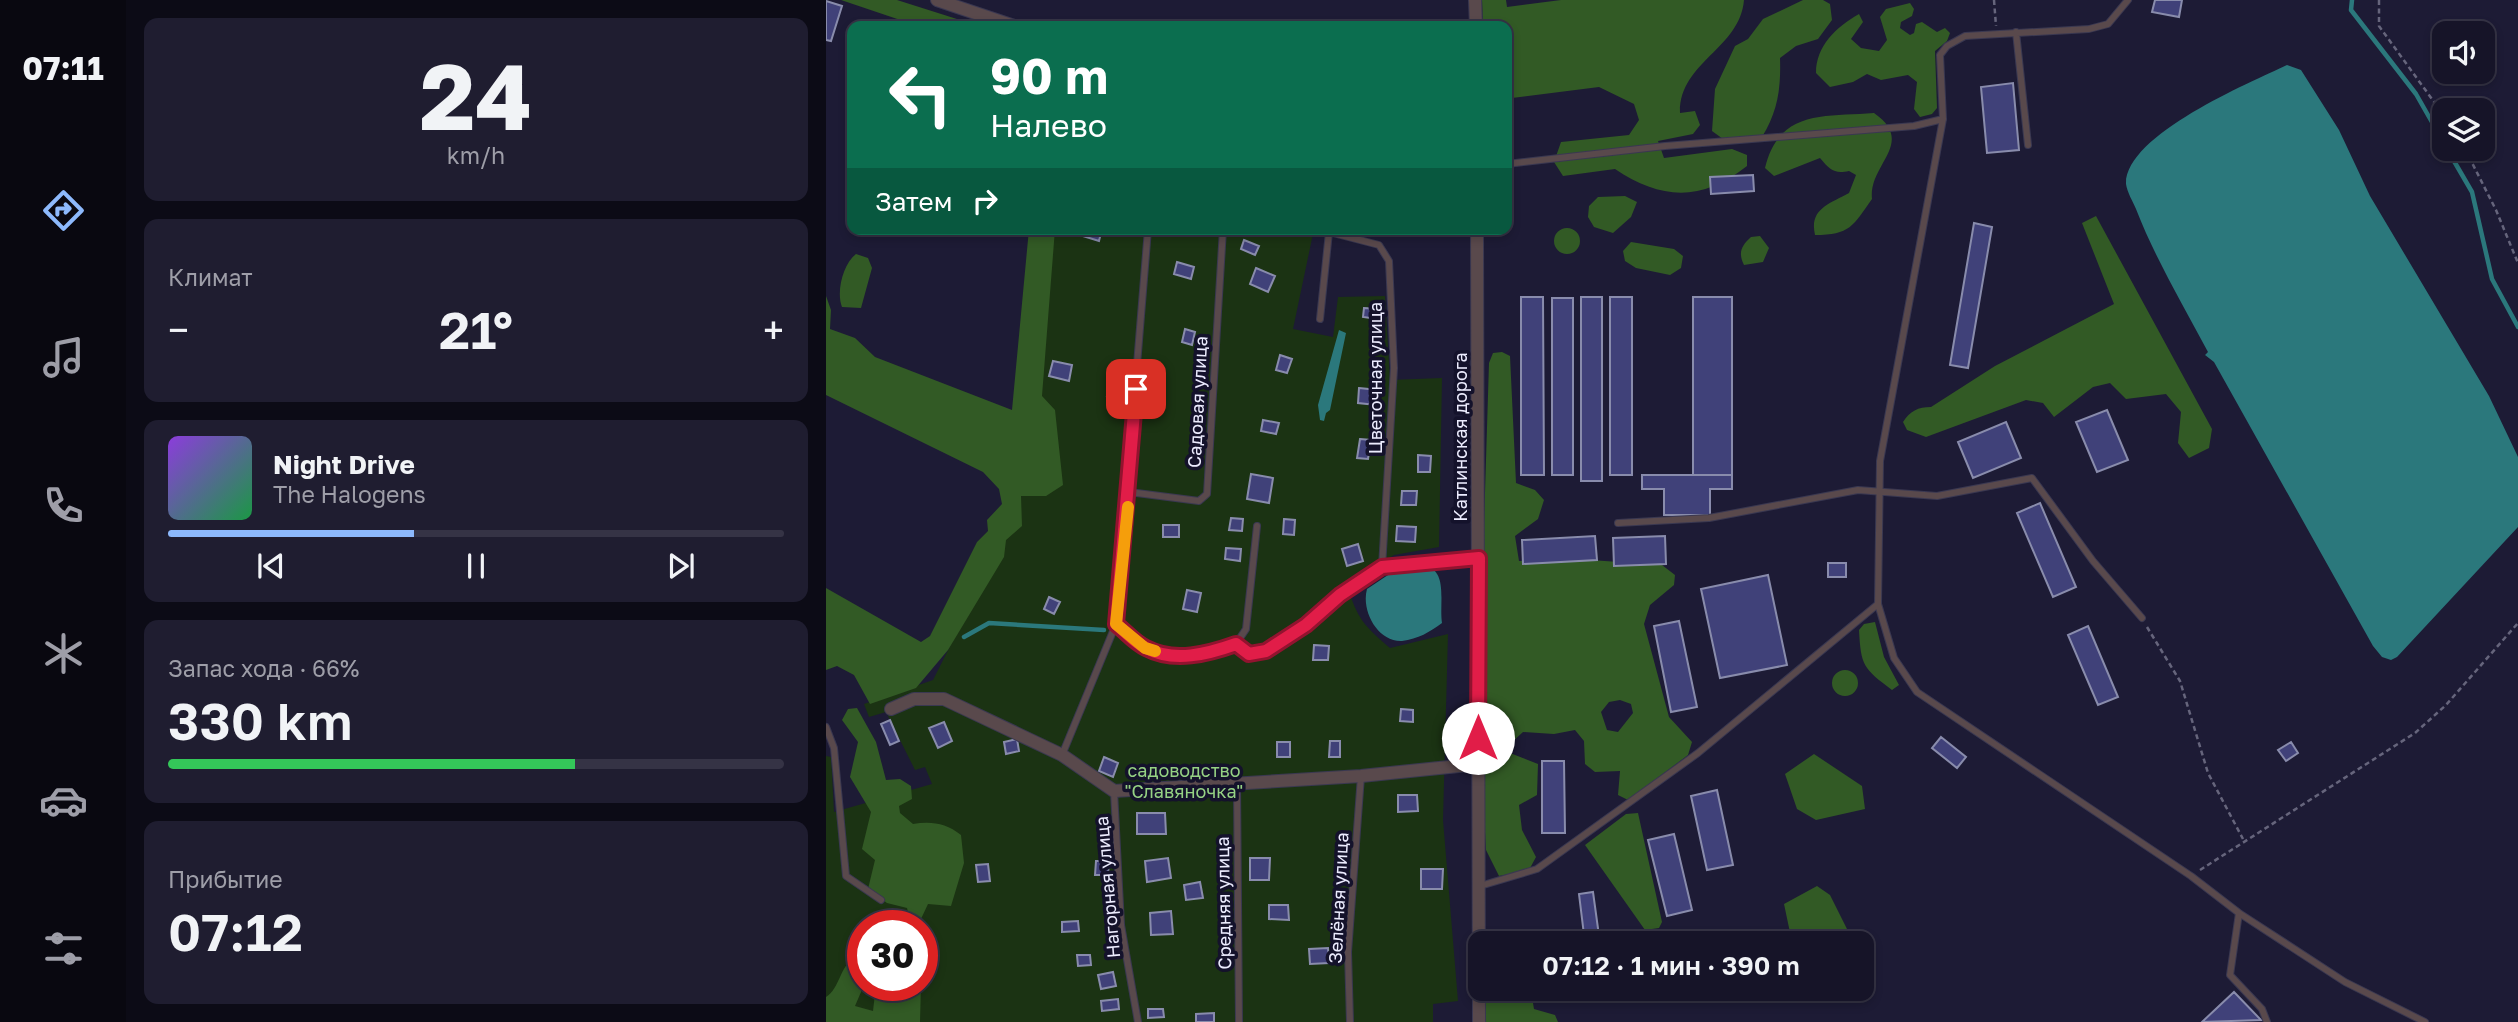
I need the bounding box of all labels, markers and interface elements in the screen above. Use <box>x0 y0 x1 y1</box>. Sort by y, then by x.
map controls <box>2432 21 2495 161</box>
button: sound <box>2432 21 2495 84</box>
text: 24 <box>420 41 532 150</box>
text: 90 m <box>990 46 1108 105</box>
text: 07:11 <box>22 49 104 87</box>
icon: left <box>875 49 966 140</box>
button: layers <box>2432 98 2495 161</box>
text: Налево <box>990 106 1107 144</box>
text: km/h <box>447 141 505 169</box>
icon: right <box>966 182 1004 220</box>
icon: directions <box>39 186 88 235</box>
text: Затем <box>875 186 952 217</box>
text: Климат <box>168 263 253 291</box>
text: 21° <box>439 298 513 360</box>
street label: Цветочная улица <box>1364 302 1386 454</box>
text: − <box>168 307 189 352</box>
text: + <box>763 307 784 352</box>
icon: music <box>39 333 88 382</box>
street label: Садовая улица <box>1183 335 1211 468</box>
street label: Катлинская дорога <box>1449 352 1471 522</box>
pin <box>1106 359 1166 419</box>
icon: arrive <box>1117 370 1155 408</box>
text: Night Drive <box>273 449 415 480</box>
text: The Halogens <box>273 480 426 508</box>
icon: phone <box>39 481 88 530</box>
icon: previous <box>252 547 290 585</box>
icon: pause <box>457 547 495 585</box>
icon: next <box>662 547 700 585</box>
icon: climate <box>39 629 88 678</box>
text: Запас хода · 66% <box>168 654 359 682</box>
text: 330 km <box>168 689 352 751</box>
position arrow <box>1441 701 1515 775</box>
park label: садоводство "Славяночка" <box>1125 759 1243 802</box>
icon: car <box>39 776 88 825</box>
street label: Нагорная улица <box>1090 815 1124 959</box>
street label: Зелёная улица <box>1324 832 1352 964</box>
street label: Средняя улица <box>1211 836 1235 970</box>
text: Прибытие <box>168 865 283 893</box>
text: 07:12 <box>168 900 303 962</box>
speed limit sign: 30 <box>847 910 938 1001</box>
icon: filters <box>39 924 88 973</box>
text: 07:12 · 1 мин · 390 m <box>1542 950 1800 981</box>

